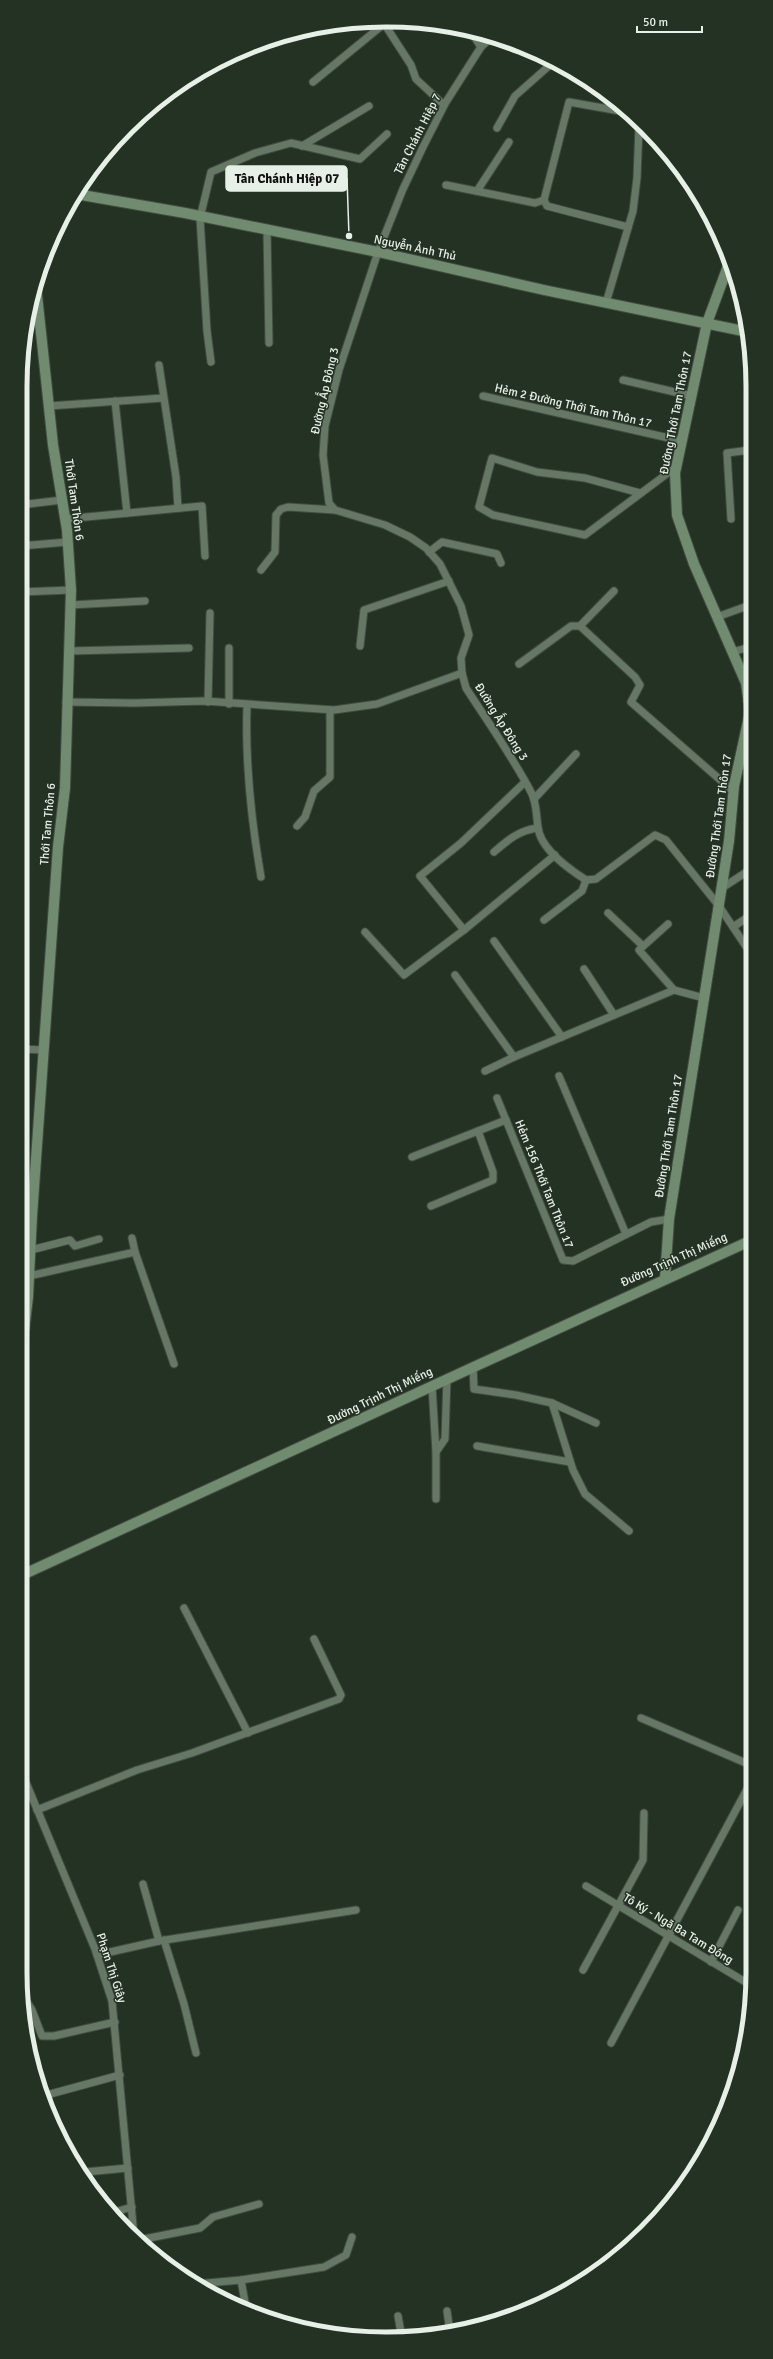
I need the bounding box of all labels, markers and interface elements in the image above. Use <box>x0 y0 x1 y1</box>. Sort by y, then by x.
scale bar <box>637 8 702 34</box>
text: 50 m <box>643 15 668 30</box>
street label: Tân Chánh Hiệp 7 <box>391 91 445 177</box>
callout: Tân Chánh Hiệp 07 <box>226 166 347 191</box>
text: Tân Chánh Hiệp 07 <box>235 171 339 187</box>
street label: Nguyễn Ảnh Thủ <box>372 232 458 264</box>
street label: Đường Ấp Đông 3 <box>306 346 342 436</box>
street label: Đường Thới Tam Thôn 17 <box>657 350 695 476</box>
street label: Hẻm 2 Đường Thới Tam Thôn 17 <box>493 381 653 431</box>
street label: Thới Tam Thôn 6 <box>61 458 87 542</box>
street label: Đường Ấp Đông 3 <box>471 679 533 764</box>
street label: Đường Thới Tam Thôn 17 <box>703 753 735 879</box>
street label: Thới Tam Thôn 6 <box>37 782 59 866</box>
street label: Đường Thới Tam Thôn 17 <box>652 1073 686 1199</box>
street label: Hẻm 156 Thới Tam Thôn 17 <box>511 1118 577 1250</box>
street label: Đường Trịnh Thị Miếng <box>618 1230 730 1290</box>
street label: Đường Trịnh Thị Miếng <box>325 1364 435 1428</box>
street label: Tô Ký - Ngã Ba Tam Đông <box>620 1890 736 1968</box>
street label: Phạm Thị Giây <box>93 1931 129 2005</box>

